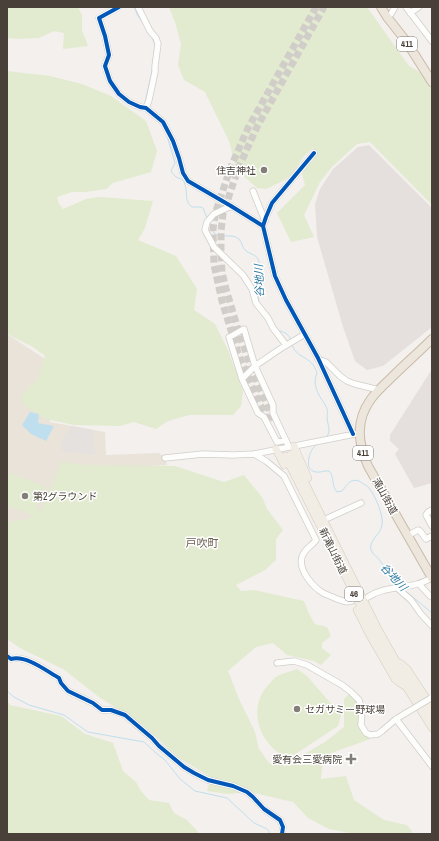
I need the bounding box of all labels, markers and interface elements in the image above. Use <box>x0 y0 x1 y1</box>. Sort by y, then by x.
road number: 411 <box>397 37 417 51</box>
place label: 住吉神社 <box>216 164 256 177</box>
marker: 住吉神社 <box>259 165 269 175</box>
water label: 谷地川 <box>251 263 267 298</box>
road number: 411 <box>353 446 373 460</box>
street label: 滝山街道 <box>370 475 400 517</box>
place label: 第2グラウンド <box>33 490 98 503</box>
marker: 第2グラウンド <box>20 491 30 501</box>
street label: 新滝山街道 <box>316 526 350 576</box>
district label: 戸吹町 <box>186 536 219 550</box>
water label: 谷地川 <box>378 560 411 595</box>
road number: 46 <box>345 587 363 601</box>
place label: セガサミー野球場 <box>305 703 385 716</box>
marker: セガサミー野球場 <box>292 704 302 714</box>
place label: 愛有会三愛病院 <box>272 753 342 766</box>
marker: 愛有会三愛病院 <box>345 753 357 765</box>

